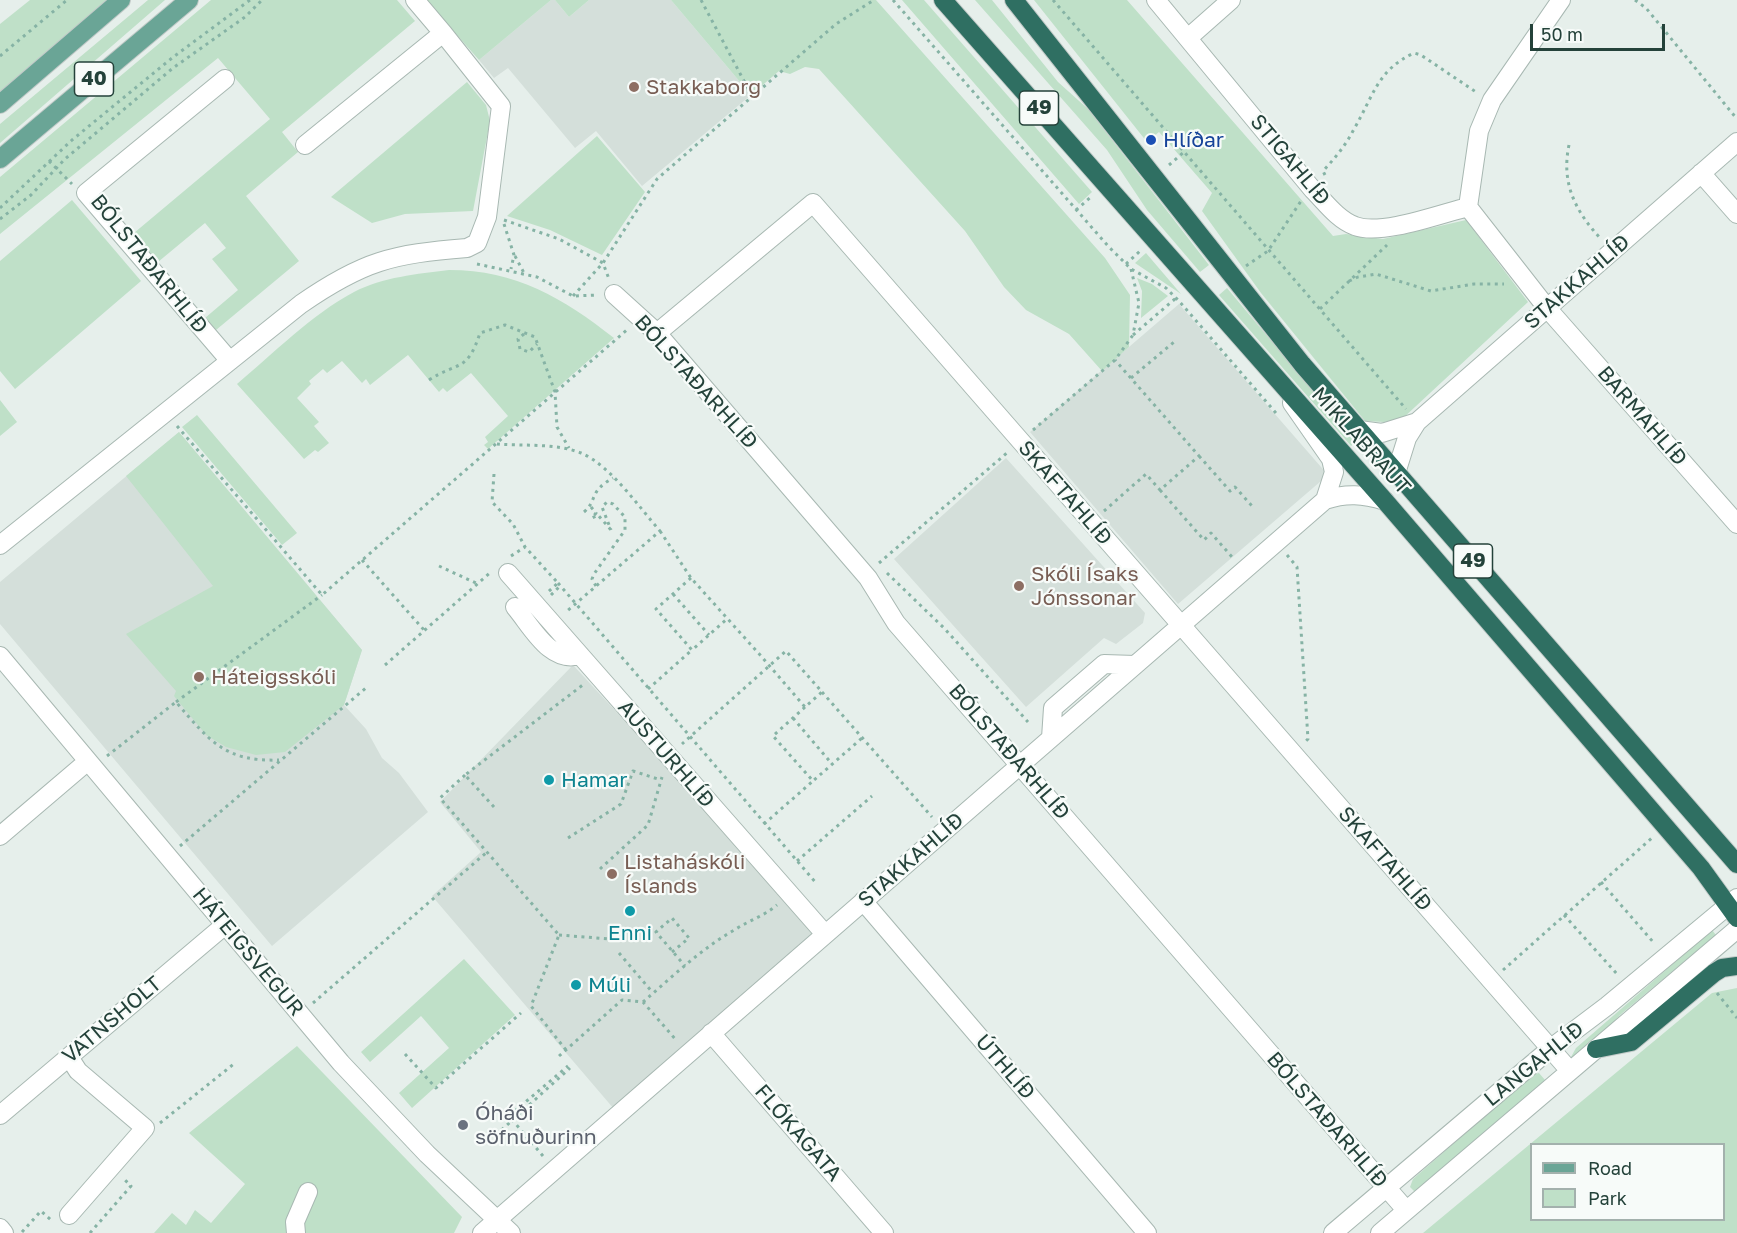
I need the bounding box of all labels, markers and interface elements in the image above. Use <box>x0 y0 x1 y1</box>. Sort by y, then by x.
scale bar <box>1533 12 1668 50</box>
text: 50 m <box>1541 23 1583 45</box>
road number: 40 <box>74 62 113 96</box>
place label: Stakkaborg <box>646 74 761 100</box>
marker: Stakkaborg <box>627 80 641 94</box>
road number: 49 <box>1020 91 1058 125</box>
street label: STIGAHLÍÐ <box>1245 109 1335 211</box>
place label: Hlíðar <box>1163 127 1224 153</box>
marker: Hlíðar <box>1144 133 1158 147</box>
street label: BÓLSTAÐARHLÍÐ <box>85 189 213 339</box>
street label: STAKKAHLÍÐ <box>1519 229 1635 335</box>
street label: BÓLSTAÐARHLÍÐ <box>629 310 763 454</box>
street label: BARMAHLÍÐ <box>1592 361 1692 471</box>
street label: MIKLABRAUT <box>1306 382 1416 500</box>
street label: SKAFTAHLÍÐ <box>1013 436 1117 550</box>
road number: 49 <box>1454 544 1492 578</box>
place label: Skóli Ísaks Jónssonar <box>1031 561 1139 611</box>
marker: Skóli Ísaks Jónssonar <box>1012 579 1026 593</box>
place label: Háteigsskóli <box>211 664 336 690</box>
marker: Háteigsskóli <box>192 670 206 684</box>
street label: BÓLSTAÐARHLÍÐ <box>943 679 1075 825</box>
street label: AUSTURHLÍÐ <box>612 695 720 813</box>
place label: Hamar <box>561 767 627 793</box>
marker: Hamar <box>542 773 556 787</box>
street label: SKAFTAHLÍÐ <box>1333 802 1437 916</box>
street label: STAKKAHLÍÐ <box>853 807 969 913</box>
place label: Listaháskóli Íslands <box>624 849 745 899</box>
marker: Listaháskóli Íslands <box>605 867 619 881</box>
street label: HÁTEIGSVEGUR <box>187 883 309 1021</box>
marker: Enni <box>623 904 637 918</box>
place label: Enni <box>608 920 652 946</box>
street label: VATNSHOLT <box>57 971 167 1069</box>
place label: Múli <box>588 972 631 998</box>
marker: Múli <box>569 978 583 992</box>
street label: LANGAHLÍÐ <box>1479 1016 1589 1112</box>
street label: ÚTHLÍÐ <box>970 1029 1040 1105</box>
street label: BÓLSTAÐARHLÍÐ <box>1261 1047 1393 1193</box>
street label: FLÓKAGATA <box>749 1079 847 1187</box>
place label: Óháði söfnuðurinn <box>475 1100 597 1150</box>
marker: Óháði söfnuðurinn <box>456 1118 470 1132</box>
legend <box>1530 1143 1725 1221</box>
text: Road <box>1588 1157 1632 1179</box>
text: Park <box>1588 1187 1627 1209</box>

